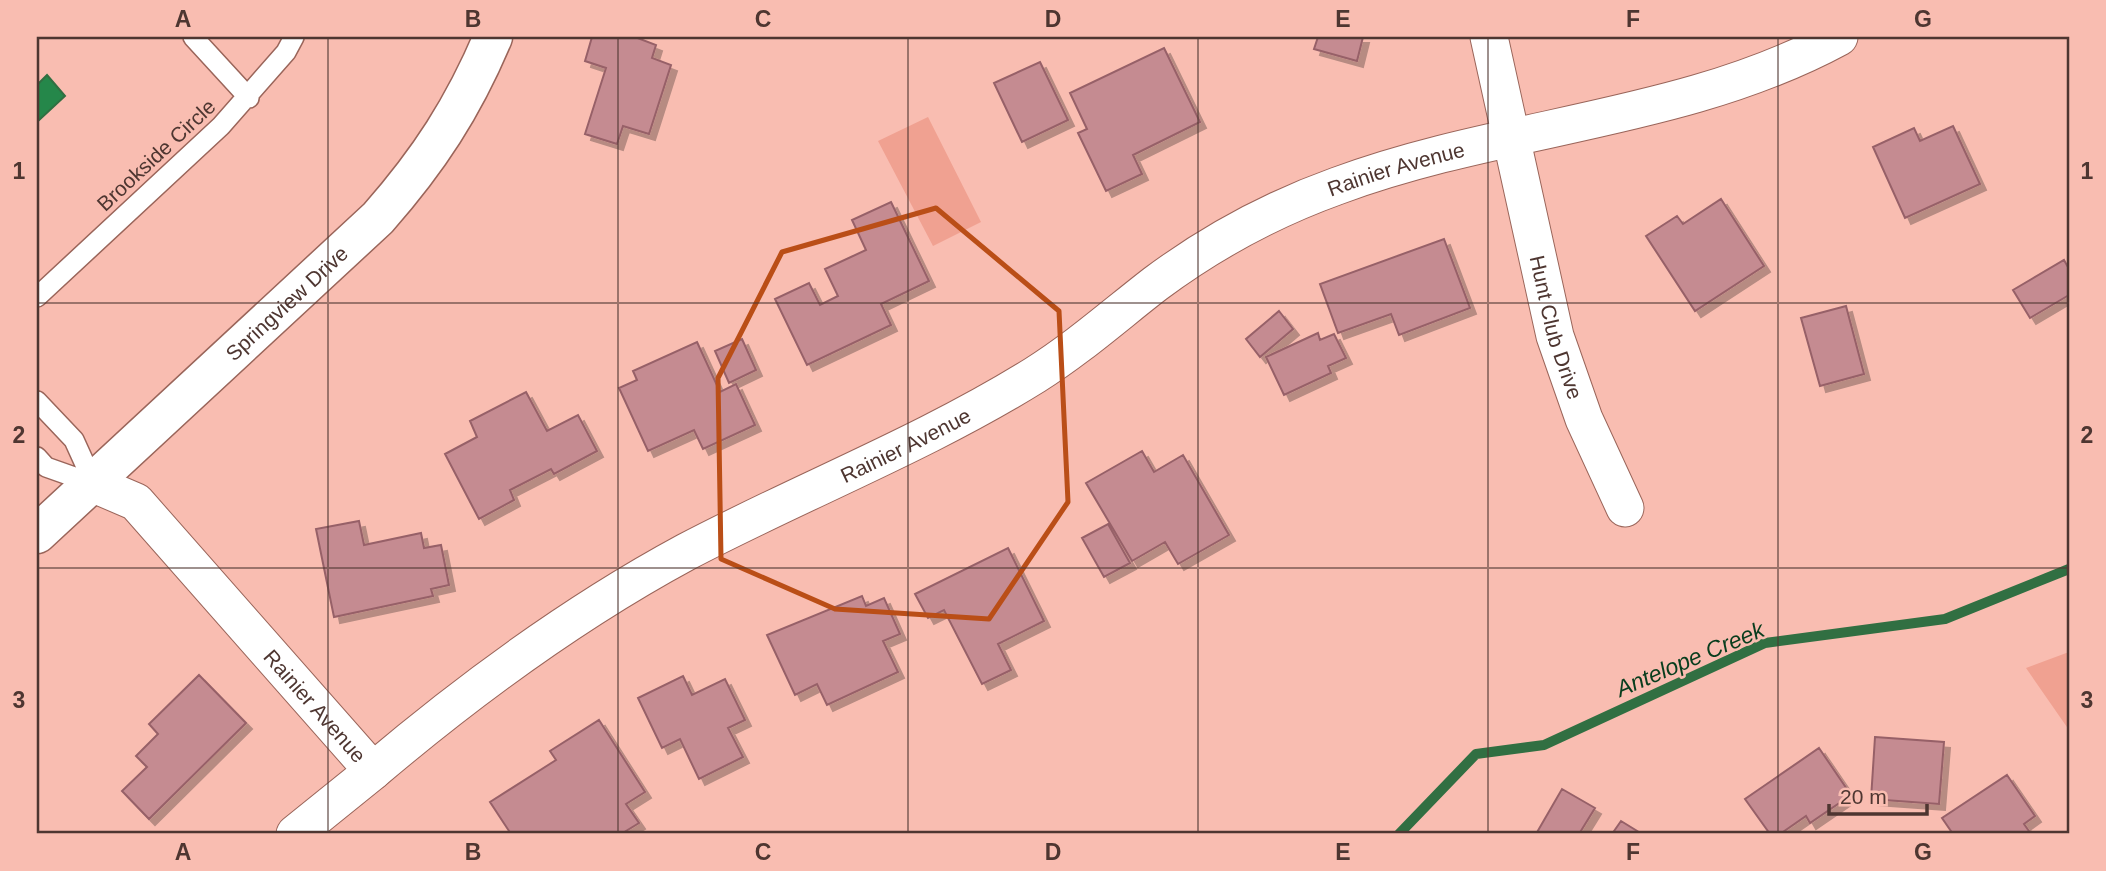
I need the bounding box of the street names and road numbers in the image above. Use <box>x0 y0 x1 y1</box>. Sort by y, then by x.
street label: Brookside Circle <box>92 94 220 216</box>
street label: Rainier Avenue <box>1324 137 1467 200</box>
street label: Springview Drive <box>221 241 352 365</box>
street label: Hunt Club Drive <box>1526 253 1588 402</box>
street label: Rainier Avenue <box>837 403 974 487</box>
street label: Rainier Avenue <box>260 645 371 767</box>

